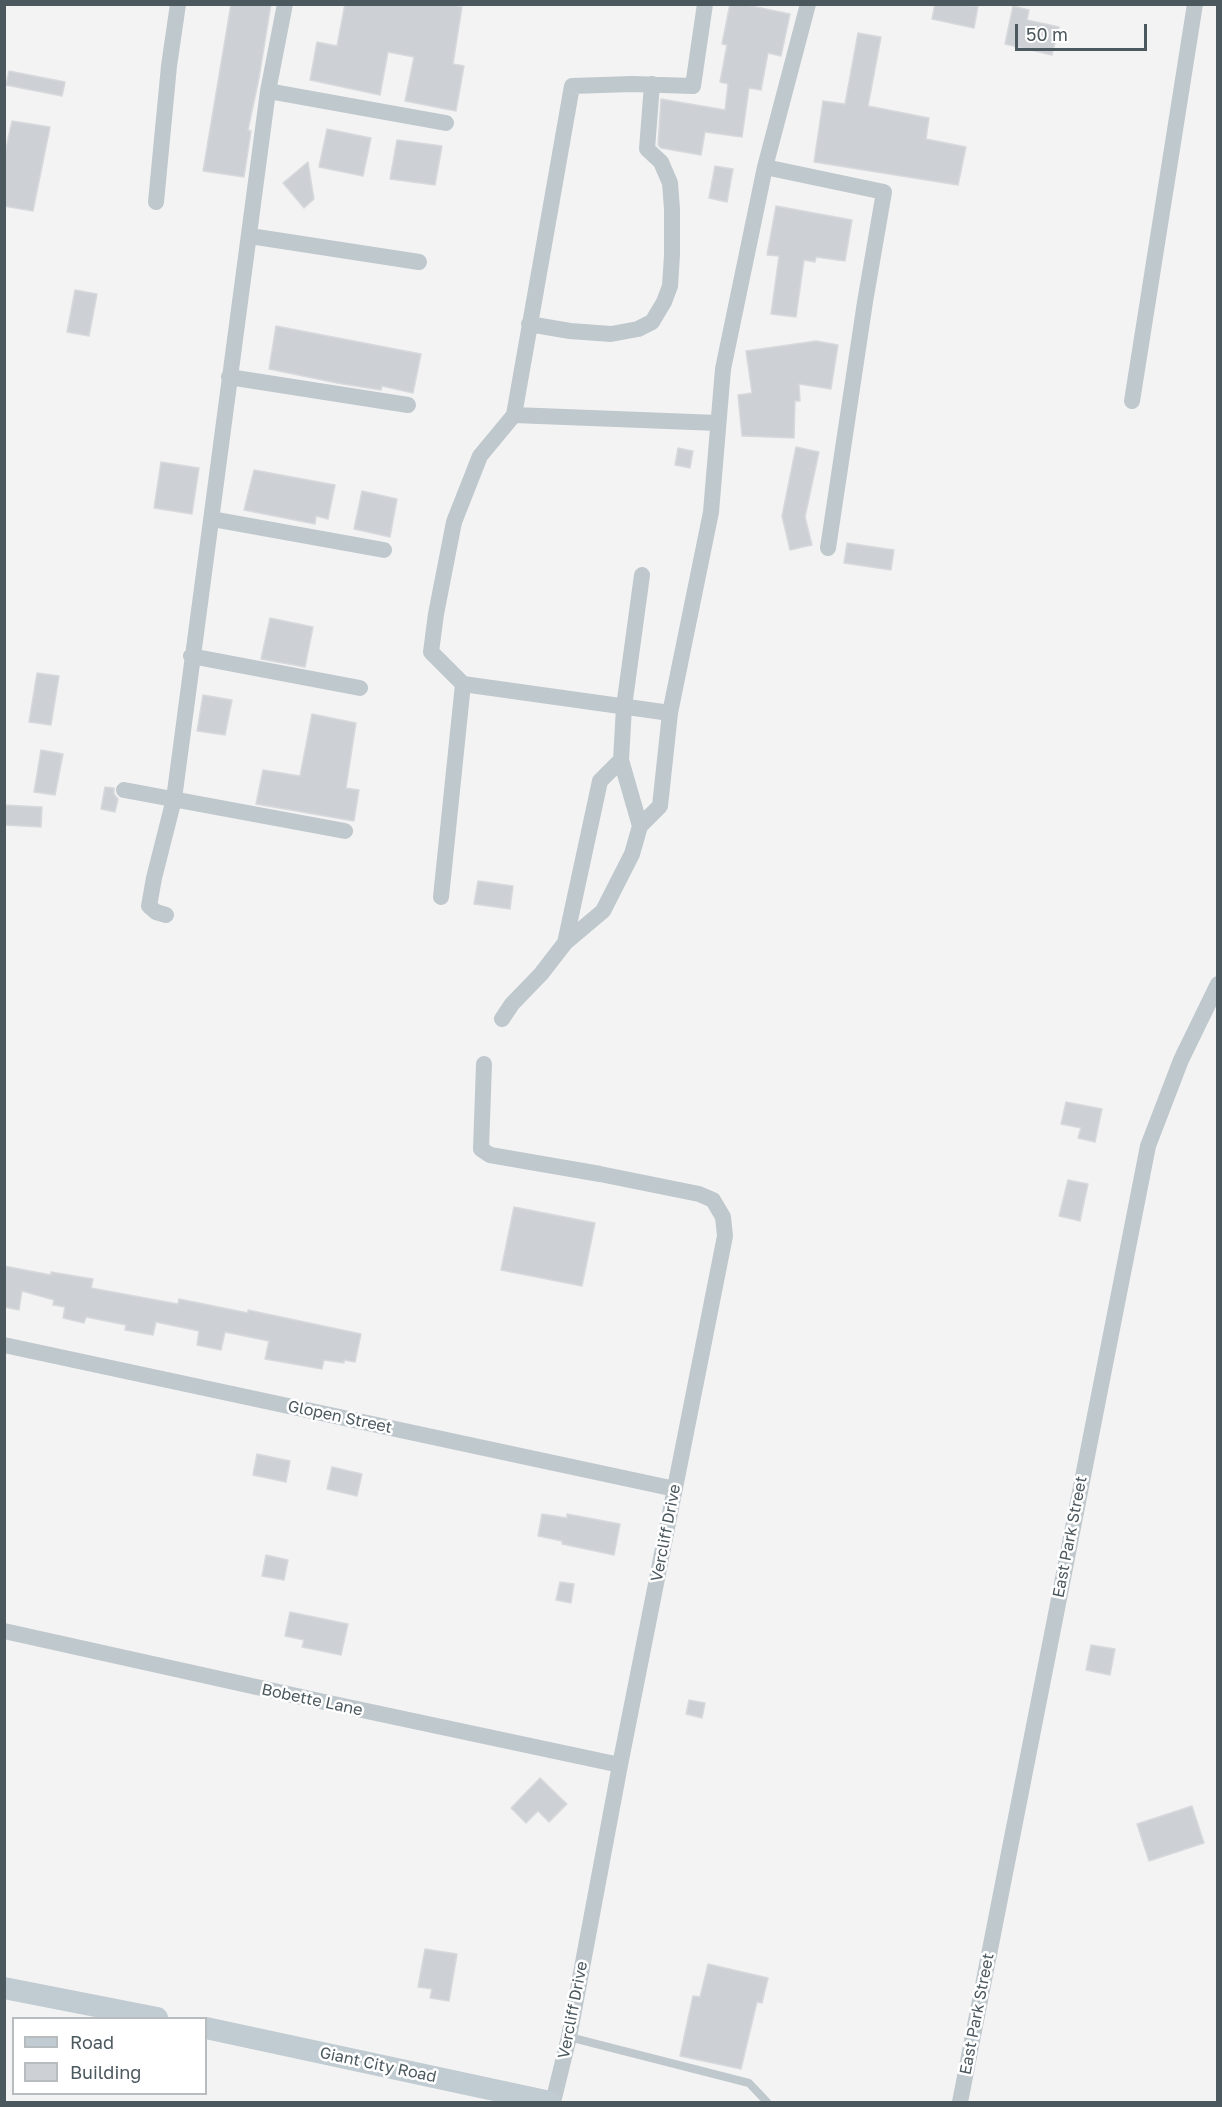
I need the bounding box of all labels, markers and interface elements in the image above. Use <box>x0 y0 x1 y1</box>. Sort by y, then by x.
scale bar <box>1018 12 1150 50</box>
text: 50 m <box>1026 23 1068 45</box>
street label: Glopen Street <box>286 1397 394 1437</box>
street label: East Park Street <box>1049 1475 1091 1599</box>
street label: Vercliff Drive <box>647 1483 685 1583</box>
street label: Bobette Lane <box>260 1680 364 1720</box>
street label: East Park Street <box>956 1952 998 2076</box>
street label: Vercliff Drive <box>554 1960 592 2060</box>
legend <box>12 2017 207 2095</box>
text: Road <box>70 2031 114 2053</box>
street label: Giant City Road <box>318 2043 438 2087</box>
text: Building <box>70 2061 141 2083</box>

